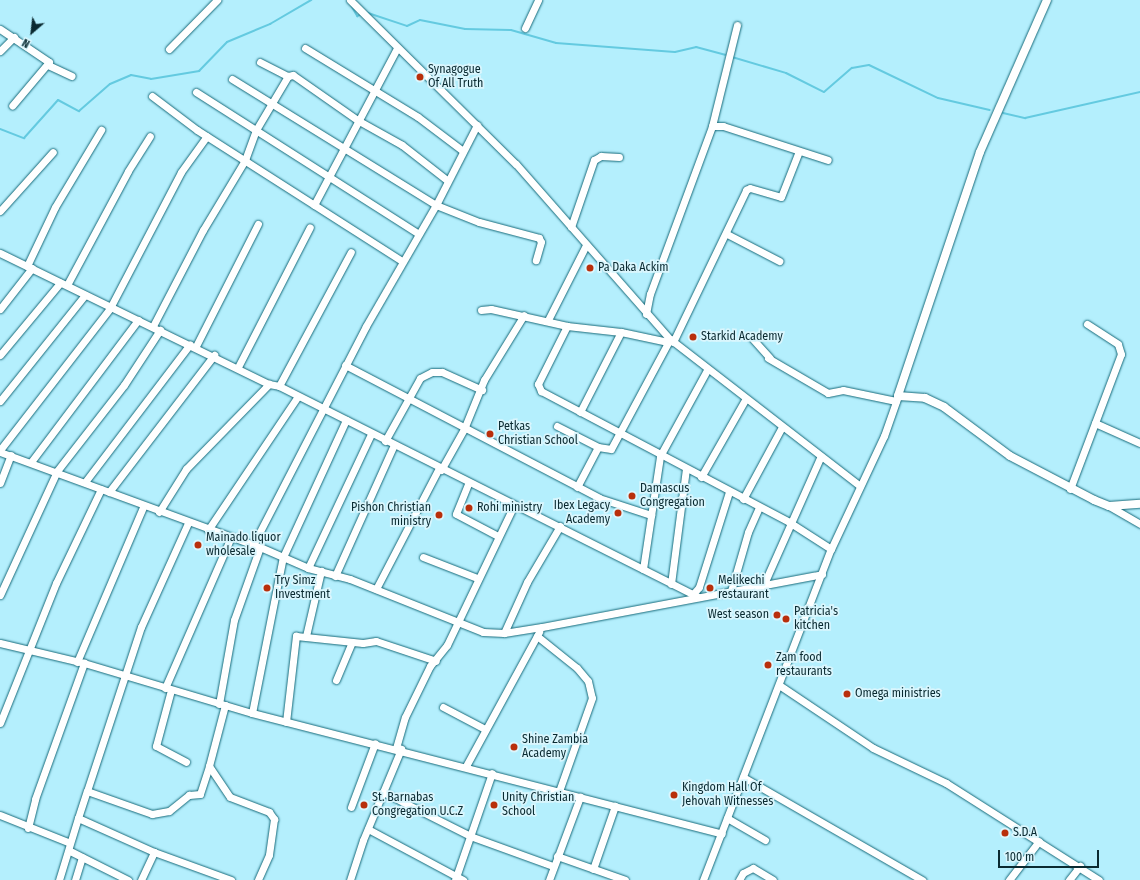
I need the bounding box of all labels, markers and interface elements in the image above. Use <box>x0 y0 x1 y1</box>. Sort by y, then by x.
north arrow <box>12 12 52 52</box>
text: N <box>20 36 32 50</box>
place label: Synagogue Of All Truth <box>428 63 483 91</box>
marker: Synagogue Of All Truth <box>415 72 425 82</box>
place label: Pa Daka Ackim <box>598 261 668 275</box>
marker: Pa Daka Ackim <box>585 263 595 273</box>
place label: Starkid Academy <box>701 330 783 344</box>
marker: Starkid Academy <box>688 332 698 342</box>
place label: Petkas Christian School <box>498 420 578 448</box>
marker: Petkas Christian School <box>485 429 495 439</box>
place label: Damascus Congregation <box>640 482 705 510</box>
marker: Damascus Congregation <box>627 491 637 501</box>
place label: Ibex Legacy Academy <box>554 499 610 527</box>
place label: Pishon Christian ministry <box>351 501 431 529</box>
place label: Rohi ministry <box>477 501 542 515</box>
marker: Rohi ministry <box>464 503 474 513</box>
marker: Ibex Legacy Academy <box>613 508 623 518</box>
marker: Pishon Christian ministry <box>434 510 444 520</box>
place label: Mainado liquor wholesale <box>206 531 281 559</box>
marker: Mainado liquor wholesale <box>193 540 203 550</box>
place label: Try Simz Investment <box>275 574 330 602</box>
place label: Melikechi restaurant <box>718 574 769 602</box>
marker: Try Simz Investment <box>262 583 272 593</box>
marker: Melikechi restaurant <box>705 583 715 593</box>
place label: Patricia's kitchen <box>794 605 838 633</box>
place label: West season <box>708 608 769 622</box>
marker: West season <box>772 610 782 620</box>
marker: Patricia's kitchen <box>781 614 791 624</box>
place label: Zam food restaurants <box>776 651 832 679</box>
marker: Zam food restaurants <box>763 660 773 670</box>
place label: Omega ministries <box>855 687 941 701</box>
marker: Omega ministries <box>842 689 852 699</box>
place label: Shine Zambia Academy <box>522 733 588 761</box>
marker: Shine Zambia Academy <box>509 742 519 752</box>
place label: Kingdom Hall Of Jehovah Witnesses <box>682 781 773 809</box>
marker: Kingdom Hall Of Jehovah Witnesses <box>669 790 679 800</box>
place label: St. Barnabas Congregation U.C.Z <box>372 791 463 819</box>
place label: Unity Christian School <box>502 791 574 819</box>
marker: St. Barnabas Congregation U.C.Z <box>359 800 369 810</box>
marker: Unity Christian School <box>489 800 499 810</box>
place label: S.D.A <box>1013 826 1037 840</box>
marker: S.D.A <box>1000 828 1010 838</box>
scale bar <box>1000 842 1101 868</box>
text: 100 m <box>1005 850 1034 864</box>

